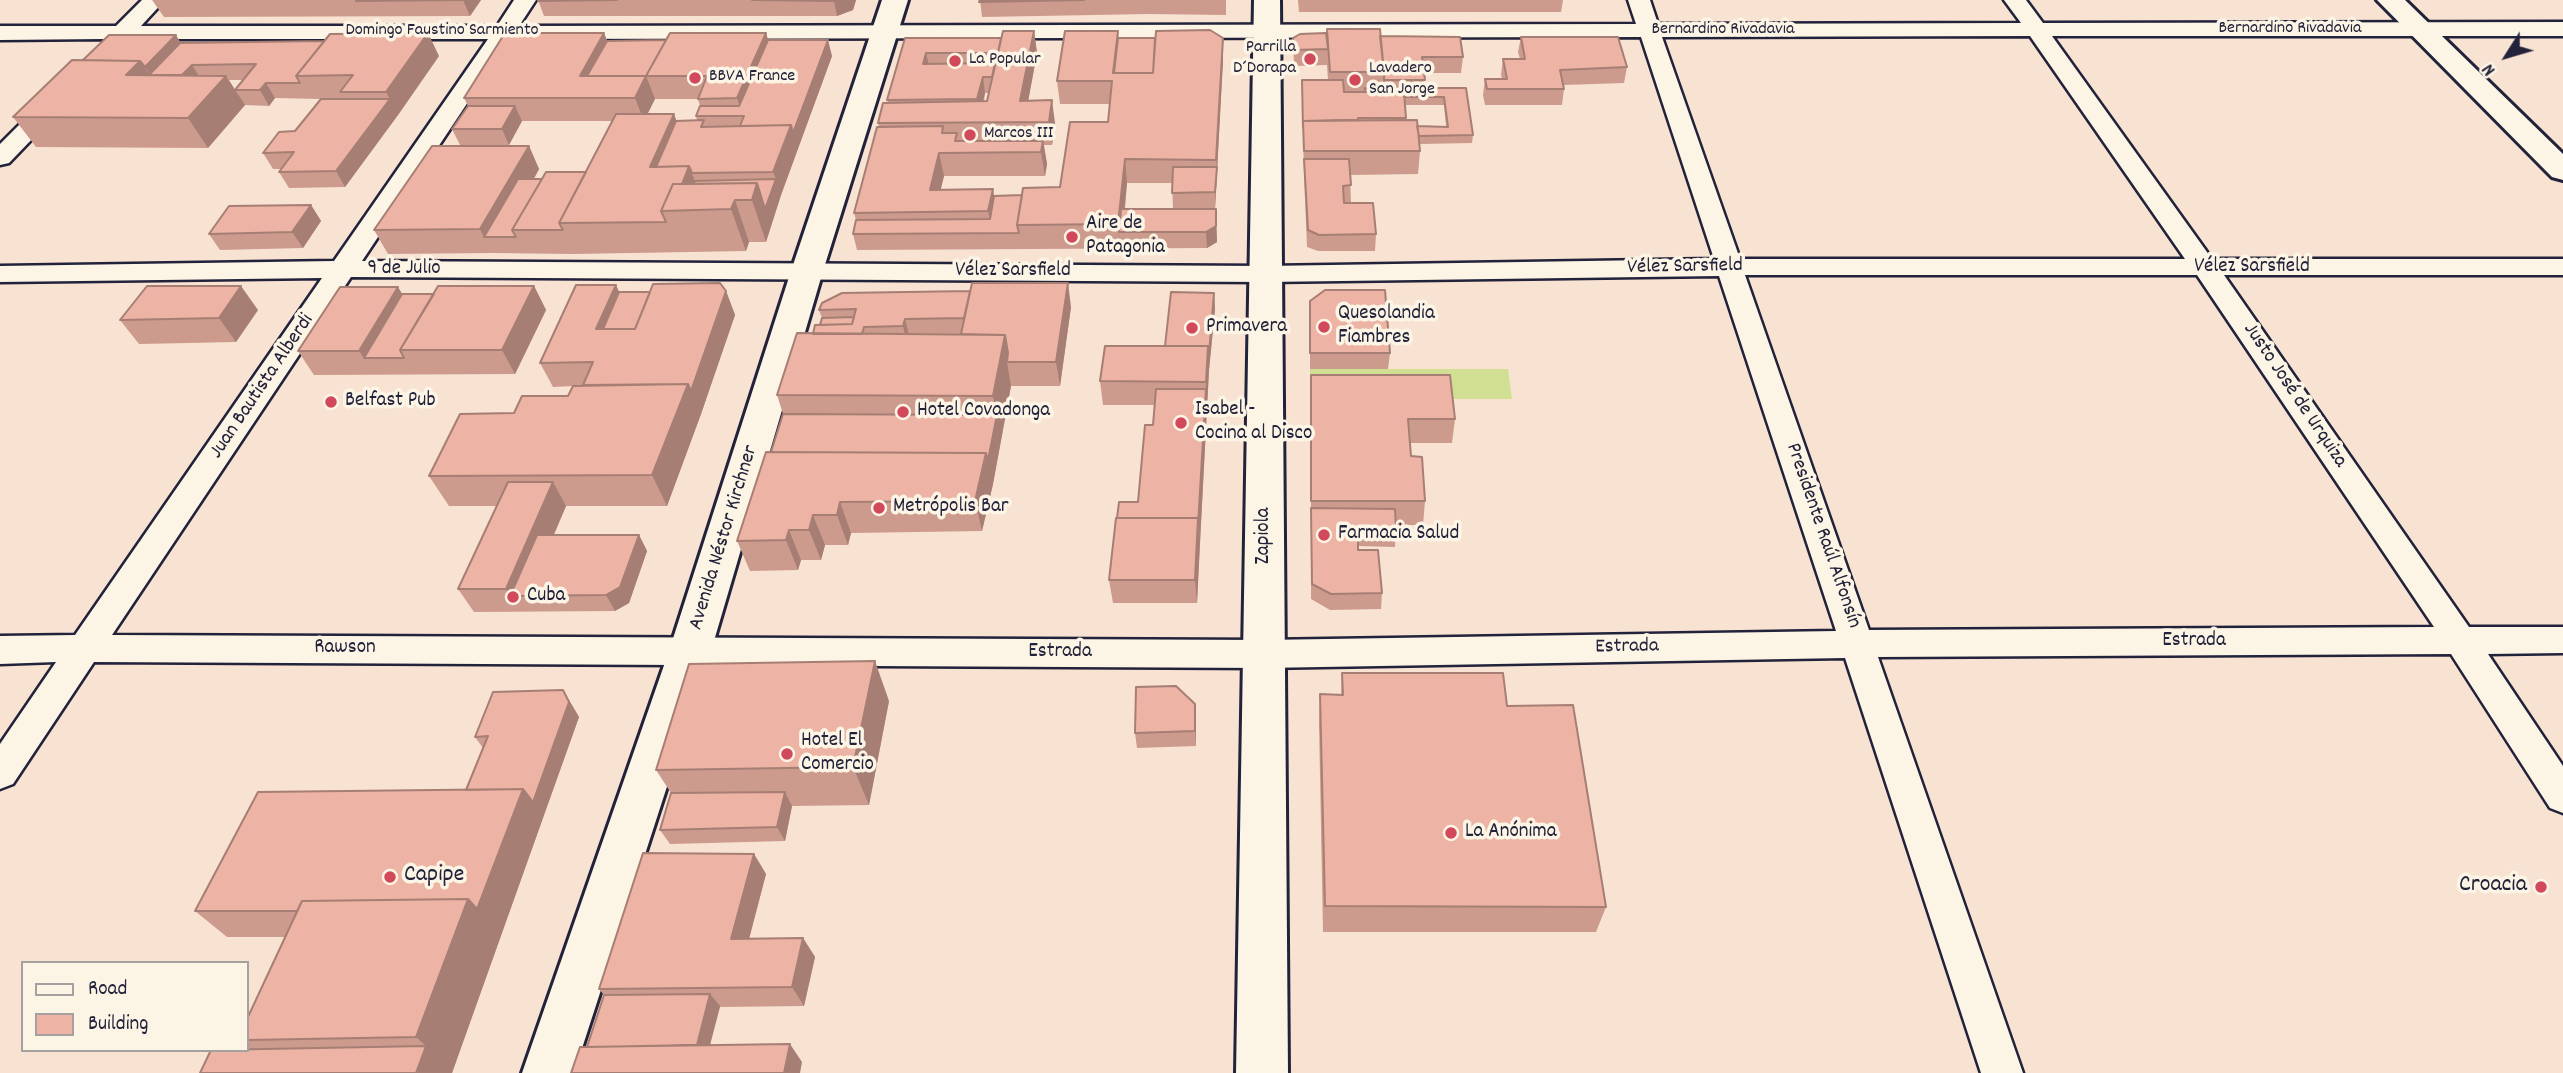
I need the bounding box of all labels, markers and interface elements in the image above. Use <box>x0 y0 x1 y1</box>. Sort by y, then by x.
street label: Bernardino Rivadavia <box>2219 19 2361 41</box>
street label: Bernardino Rivadavia <box>1652 20 1794 42</box>
street label: Domingo Faustino Sarmiento <box>345 21 539 43</box>
north arrow <box>2472 21 2542 91</box>
place label: Parrilla D´Dorapa <box>1233 38 1296 80</box>
place label: La Popular <box>969 50 1041 72</box>
marker: Parrilla D´Dorapa <box>1302 51 1318 67</box>
marker: La Popular <box>947 53 963 69</box>
text: N <box>2476 57 2503 81</box>
place label: Lavadero San Jorge <box>1369 59 1435 102</box>
place label: BBVA France <box>709 67 795 89</box>
marker: BBVA France <box>687 70 703 86</box>
marker: Lavadero San Jorge <box>1347 72 1363 88</box>
place label: Marcos III <box>984 124 1053 146</box>
marker: Marcos III <box>962 127 978 143</box>
place label: Aire de Patagonia <box>1086 212 1165 262</box>
marker: Aire de Patagonia <box>1064 229 1080 245</box>
street label: Vélez Sarsfield <box>1627 254 1743 282</box>
street label: Vélez Sarsfield <box>2194 255 2310 281</box>
street label: 9 de Julio <box>367 257 441 283</box>
street label: Vélez Sarsfield <box>955 259 1071 285</box>
place label: Quesolandia Fiambres <box>1338 302 1435 352</box>
street label: Juan Bautista Alberdi <box>205 310 321 464</box>
place label: Primavera <box>1206 315 1287 341</box>
marker: Quesolandia Fiambres <box>1316 319 1332 335</box>
street label: Justo José de Urquiza <box>2236 319 2352 473</box>
marker: Primavera <box>1184 320 1200 336</box>
place label: Belfast Pub <box>345 389 436 415</box>
marker: Belfast Pub <box>323 394 339 410</box>
place label: Isabel - Cocina al Disco <box>1195 398 1312 448</box>
place label: Hotel Covadonga <box>917 399 1050 425</box>
marker: Hotel Covadonga <box>895 404 911 420</box>
marker: Isabel - Cocina al Disco <box>1173 415 1189 431</box>
street label: Presidente Raúl Alfonsín <box>1778 440 1866 632</box>
street label: Avenida Néstor Kirchner <box>685 443 765 633</box>
place label: Metrópolis Bar <box>893 495 1009 521</box>
marker: Metrópolis Bar <box>871 500 887 516</box>
street label: Zapiola <box>1252 508 1278 564</box>
place label: Farmacia Salud <box>1338 522 1459 548</box>
marker: Farmacia Salud <box>1316 527 1332 543</box>
place label: Cuba <box>527 584 565 610</box>
marker: Cuba <box>505 589 521 605</box>
street label: Estrada <box>2162 629 2226 655</box>
street label: Estrada <box>1595 635 1659 661</box>
street label: Rawson <box>314 636 376 662</box>
street label: Estrada <box>1028 640 1092 666</box>
place label: Hotel El Comercio <box>801 729 874 779</box>
marker: Hotel El Comercio <box>779 746 795 762</box>
place label: La Anónima <box>1465 820 1557 846</box>
marker: La Anónima <box>1443 825 1459 841</box>
place label: Capipe <box>404 863 464 891</box>
marker: Capipe <box>382 869 398 885</box>
place label: Croacia <box>2459 873 2527 901</box>
marker: Croacia <box>2533 879 2549 895</box>
legend <box>21 961 248 1052</box>
text: Road <box>88 975 127 1005</box>
text: Building <box>88 1010 148 1040</box>

